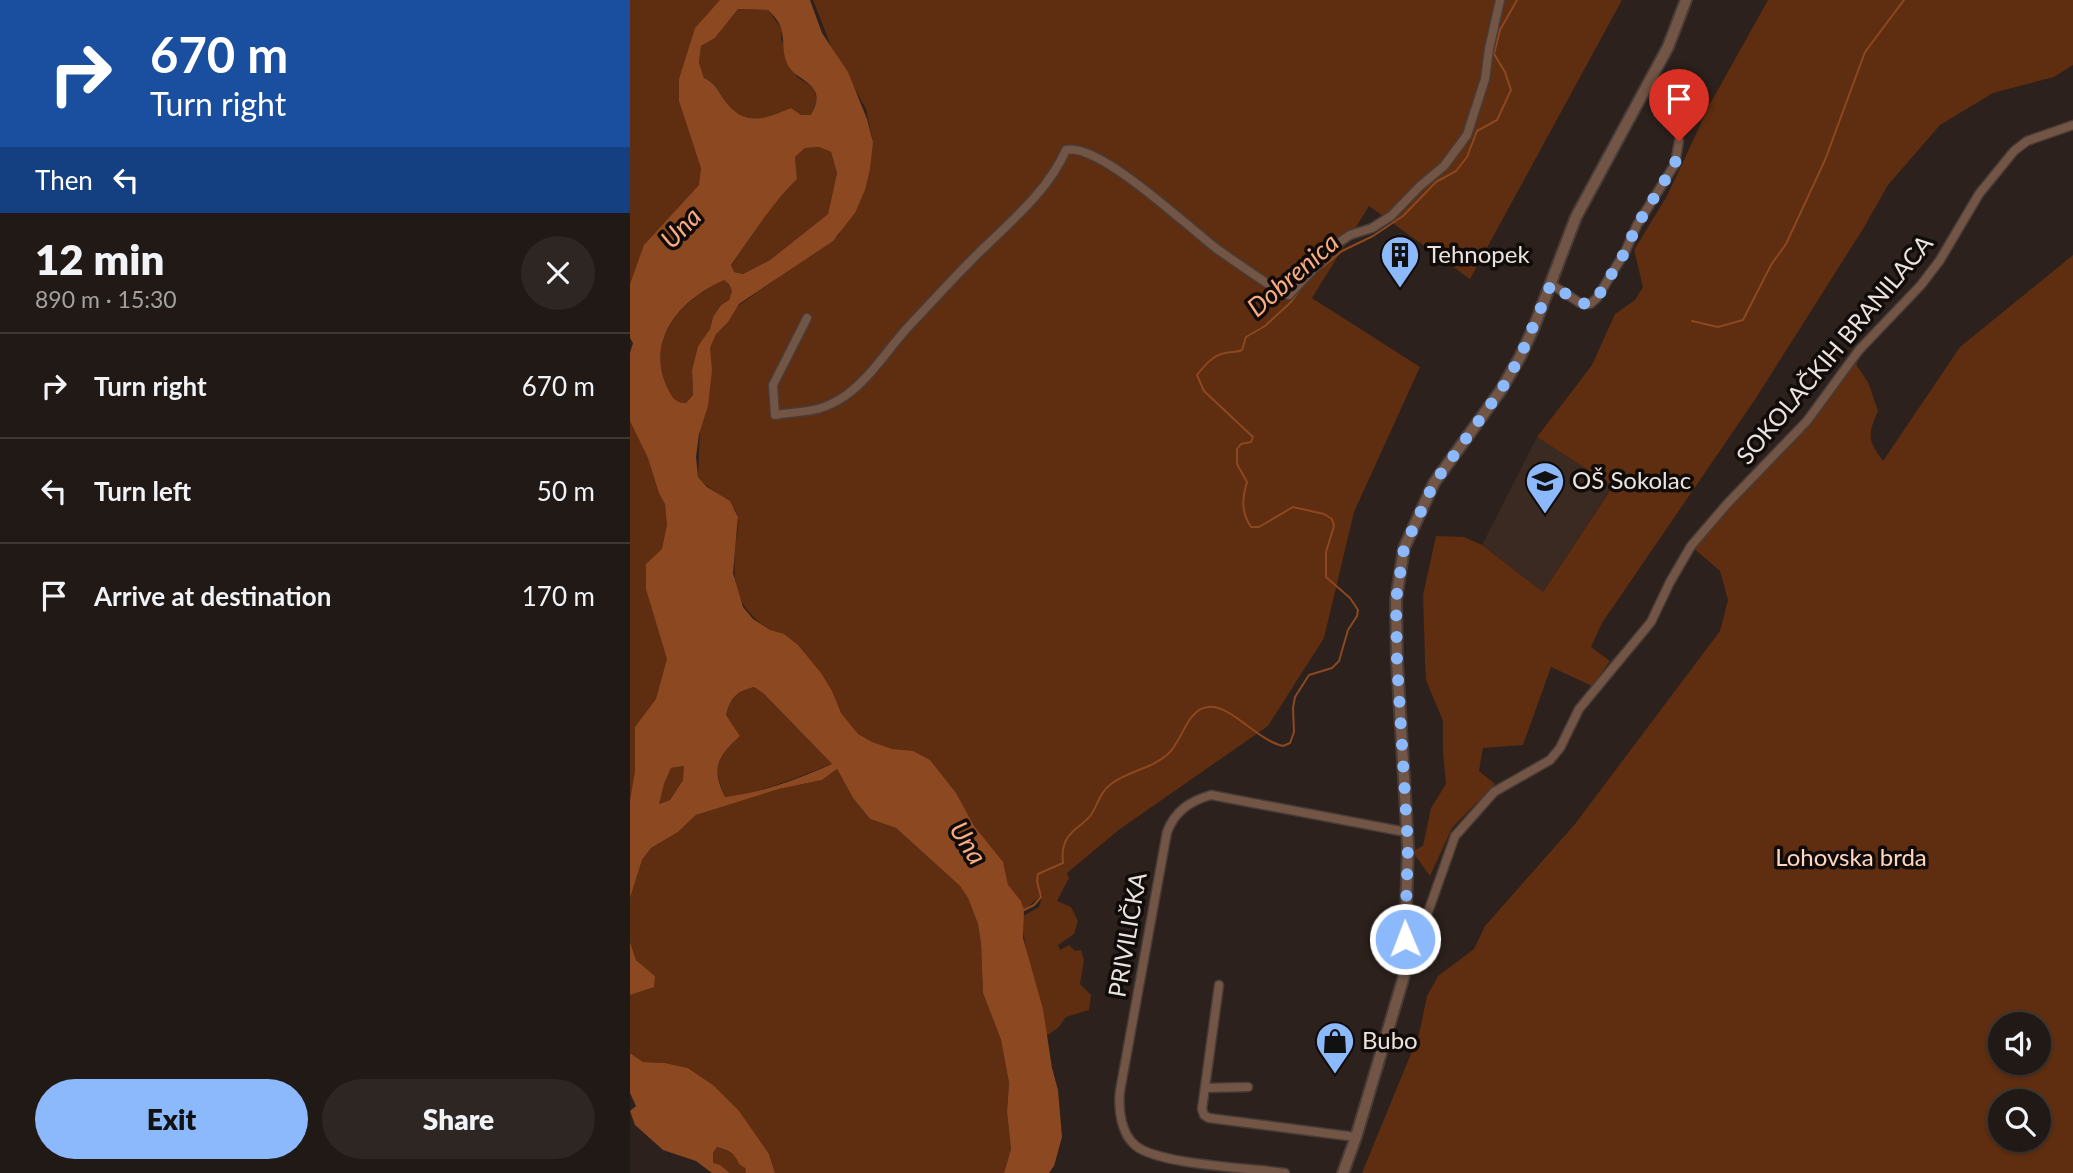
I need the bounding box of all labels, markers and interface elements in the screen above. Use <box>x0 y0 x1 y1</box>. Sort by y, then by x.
text: 670 m <box>150 25 288 83</box>
icon: right <box>35 28 126 119</box>
pin <box>1649 69 1709 141</box>
icon: arrive <box>1660 80 1698 118</box>
text: Turn right <box>150 84 286 123</box>
icon: left <box>107 161 145 199</box>
text: Then <box>35 164 93 196</box>
water label: Una <box>653 200 707 254</box>
water label: Dobrenica <box>1240 226 1345 323</box>
street label: SOKOLAČKIH BRANILACA <box>1730 228 1939 469</box>
text: 12 min <box>35 234 164 284</box>
building icon: Tehnopek <box>1379 234 1421 289</box>
button: close <box>521 236 595 310</box>
place label: Tehnopek <box>1427 239 1530 268</box>
text: 890 m · 15:30 <box>35 285 177 313</box>
icon: right <box>35 367 73 405</box>
text: Turn right <box>94 370 207 402</box>
text: 670 m <box>522 370 595 402</box>
school or university icon: OŠ Sokolac <box>1524 460 1566 515</box>
place label: OŠ Sokolac <box>1572 465 1691 494</box>
icon: left <box>35 472 73 510</box>
text: Turn left <box>94 475 191 507</box>
text: 50 m <box>537 475 595 507</box>
icon: arrive <box>35 577 73 615</box>
text: Arrive at destination <box>94 580 331 612</box>
text: 170 m <box>522 580 595 612</box>
water label: Una <box>943 815 994 870</box>
park label: Lohovska brda <box>1775 842 1927 871</box>
street label: PRIVILIČKA <box>1101 869 1152 999</box>
position arrow <box>1368 902 1442 976</box>
map controls <box>1988 1012 2051 1152</box>
button: sound <box>1988 1012 2051 1075</box>
shop icon: Bubo <box>1314 1020 1356 1075</box>
place label: Bubo <box>1362 1025 1418 1054</box>
button: Exit <box>35 1079 308 1159</box>
button: Share <box>322 1079 595 1159</box>
button: search <box>1988 1089 2051 1152</box>

